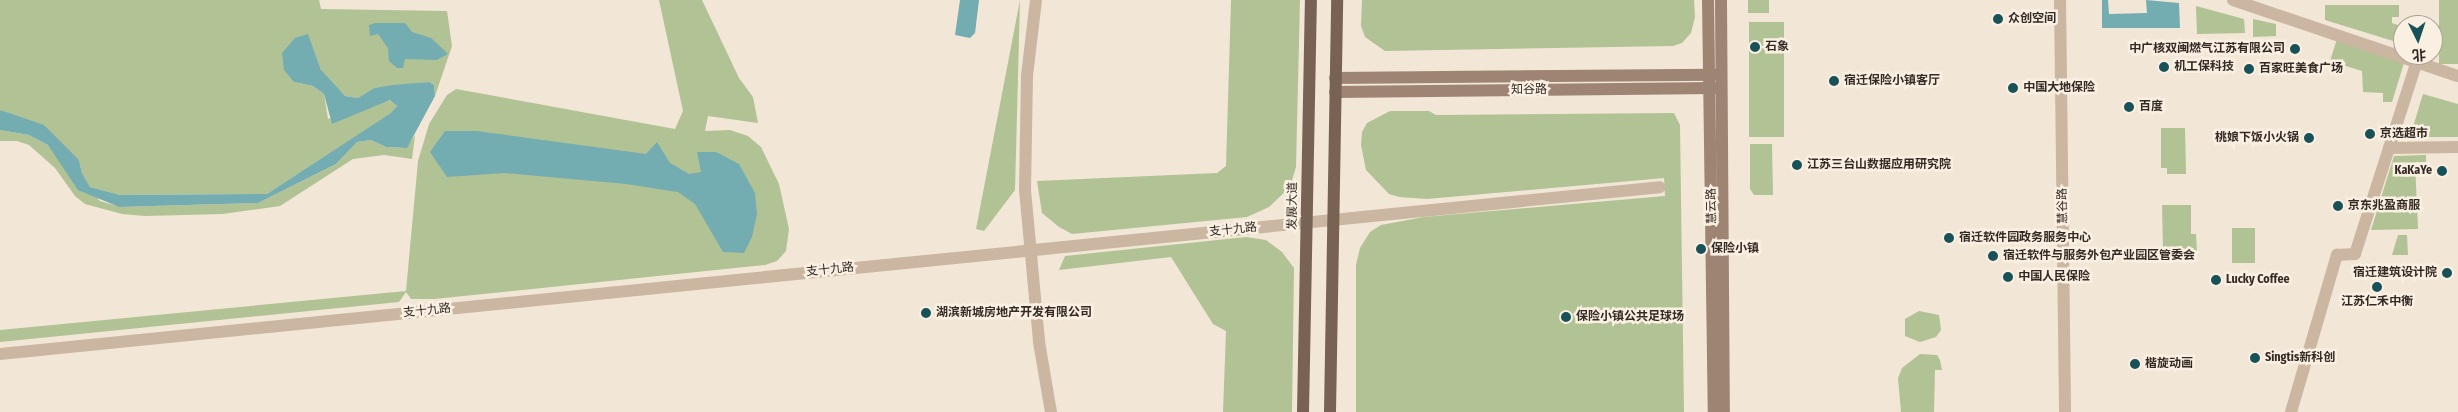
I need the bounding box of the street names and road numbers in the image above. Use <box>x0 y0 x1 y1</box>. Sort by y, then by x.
street label: 知谷路 <box>1511 83 1547 97</box>
street label: 发展大道 <box>1285 182 1301 230</box>
street label: 慧云路 <box>1704 188 1720 224</box>
street label: 慧谷路 <box>2055 188 2071 224</box>
street label: 支十九路 <box>1208 220 1258 240</box>
street label: 支十九路 <box>805 260 855 280</box>
street label: 支十九路 <box>402 301 452 321</box>

